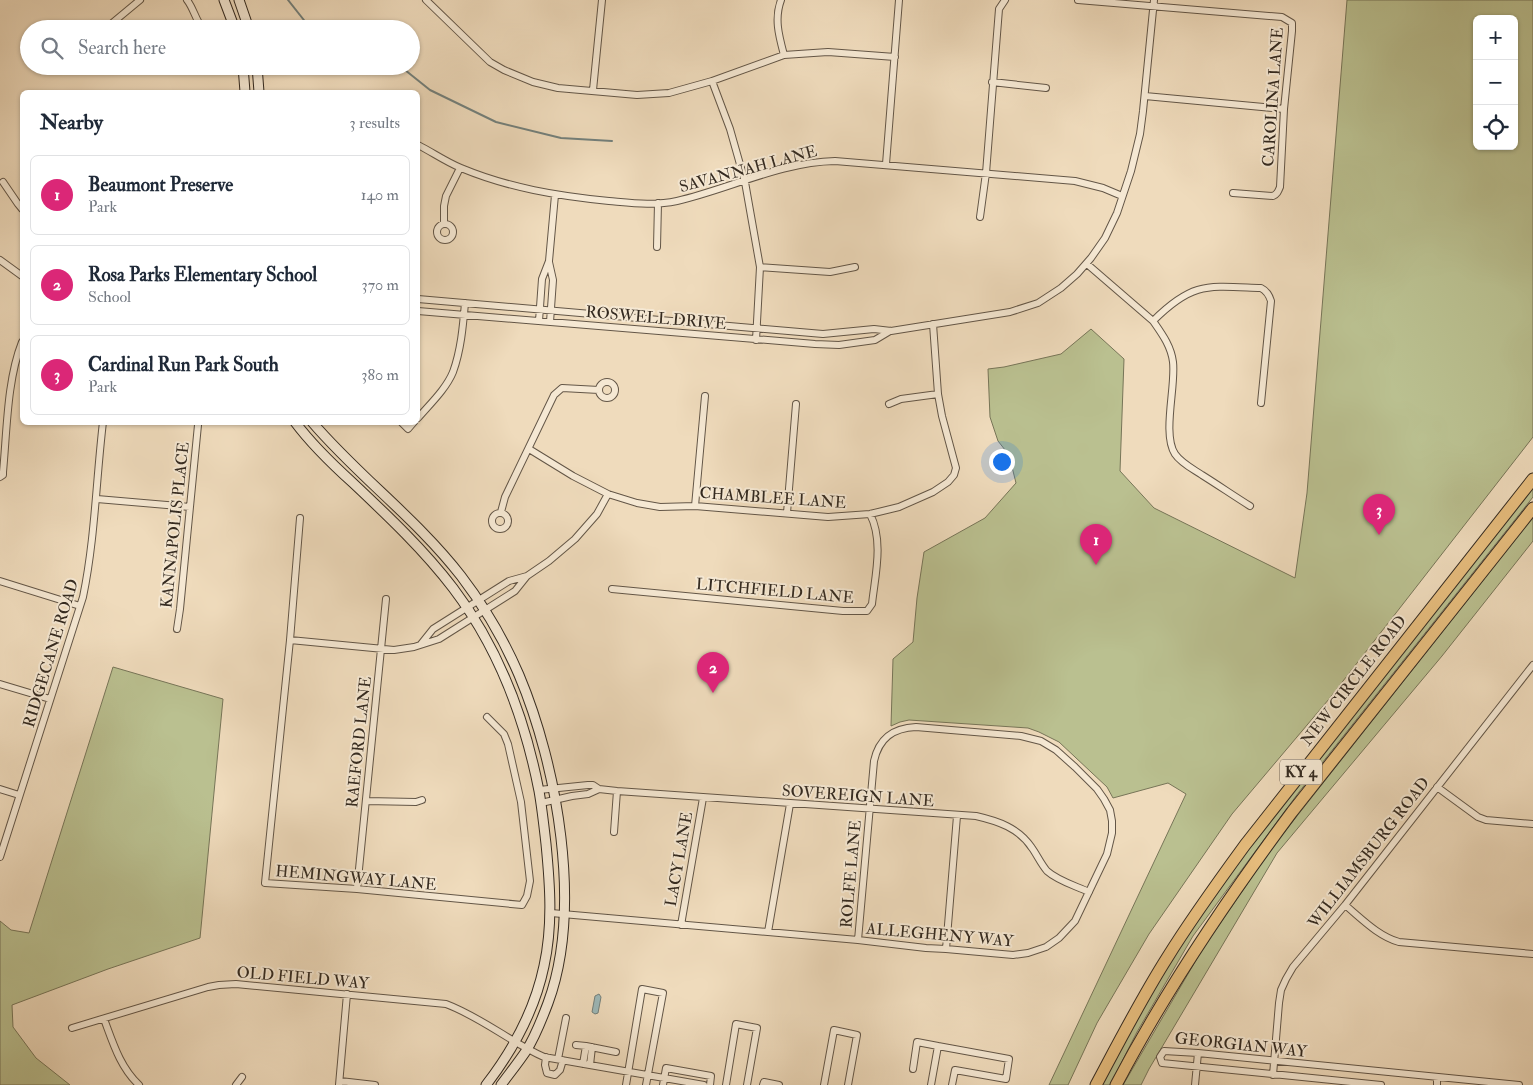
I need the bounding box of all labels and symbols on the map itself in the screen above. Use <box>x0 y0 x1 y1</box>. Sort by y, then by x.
street label: CAROLINA LANE <box>1258 27 1288 167</box>
street label: SAVANNAH LANE <box>677 141 819 197</box>
street label: ROSWELL DRIVE <box>585 302 727 334</box>
street label: KANNAPOLIS PLACE <box>156 441 194 609</box>
your location <box>989 449 1015 475</box>
street label: CHAMBLEE LANE <box>699 483 847 513</box>
pin: 3 <box>1363 494 1395 535</box>
pin: 1 <box>1080 524 1112 565</box>
street label: LITCHFIELD LANE <box>695 574 855 608</box>
street label: RIDGECANE ROAD <box>19 577 83 730</box>
street label: NEW CIRCLE ROAD <box>1297 611 1411 750</box>
pin: 2 <box>697 652 729 693</box>
street label: RAEFORD LANE <box>342 676 376 809</box>
road number: KY 4 <box>1280 760 1322 784</box>
street label: WILLIAMSBURG ROAD <box>1303 773 1434 933</box>
street label: SOVEREIGN LANE <box>781 781 935 811</box>
street label: LACY LANE <box>661 810 697 908</box>
street label: ROLFE LANE <box>836 819 866 929</box>
street label: HEMINGWAY LANE <box>275 861 437 895</box>
street label: ALLEGHENY WAY <box>864 919 1015 951</box>
street label: OLD FIELD WAY <box>236 962 371 994</box>
street label: GEORGIAN WAY <box>1174 1028 1309 1062</box>

